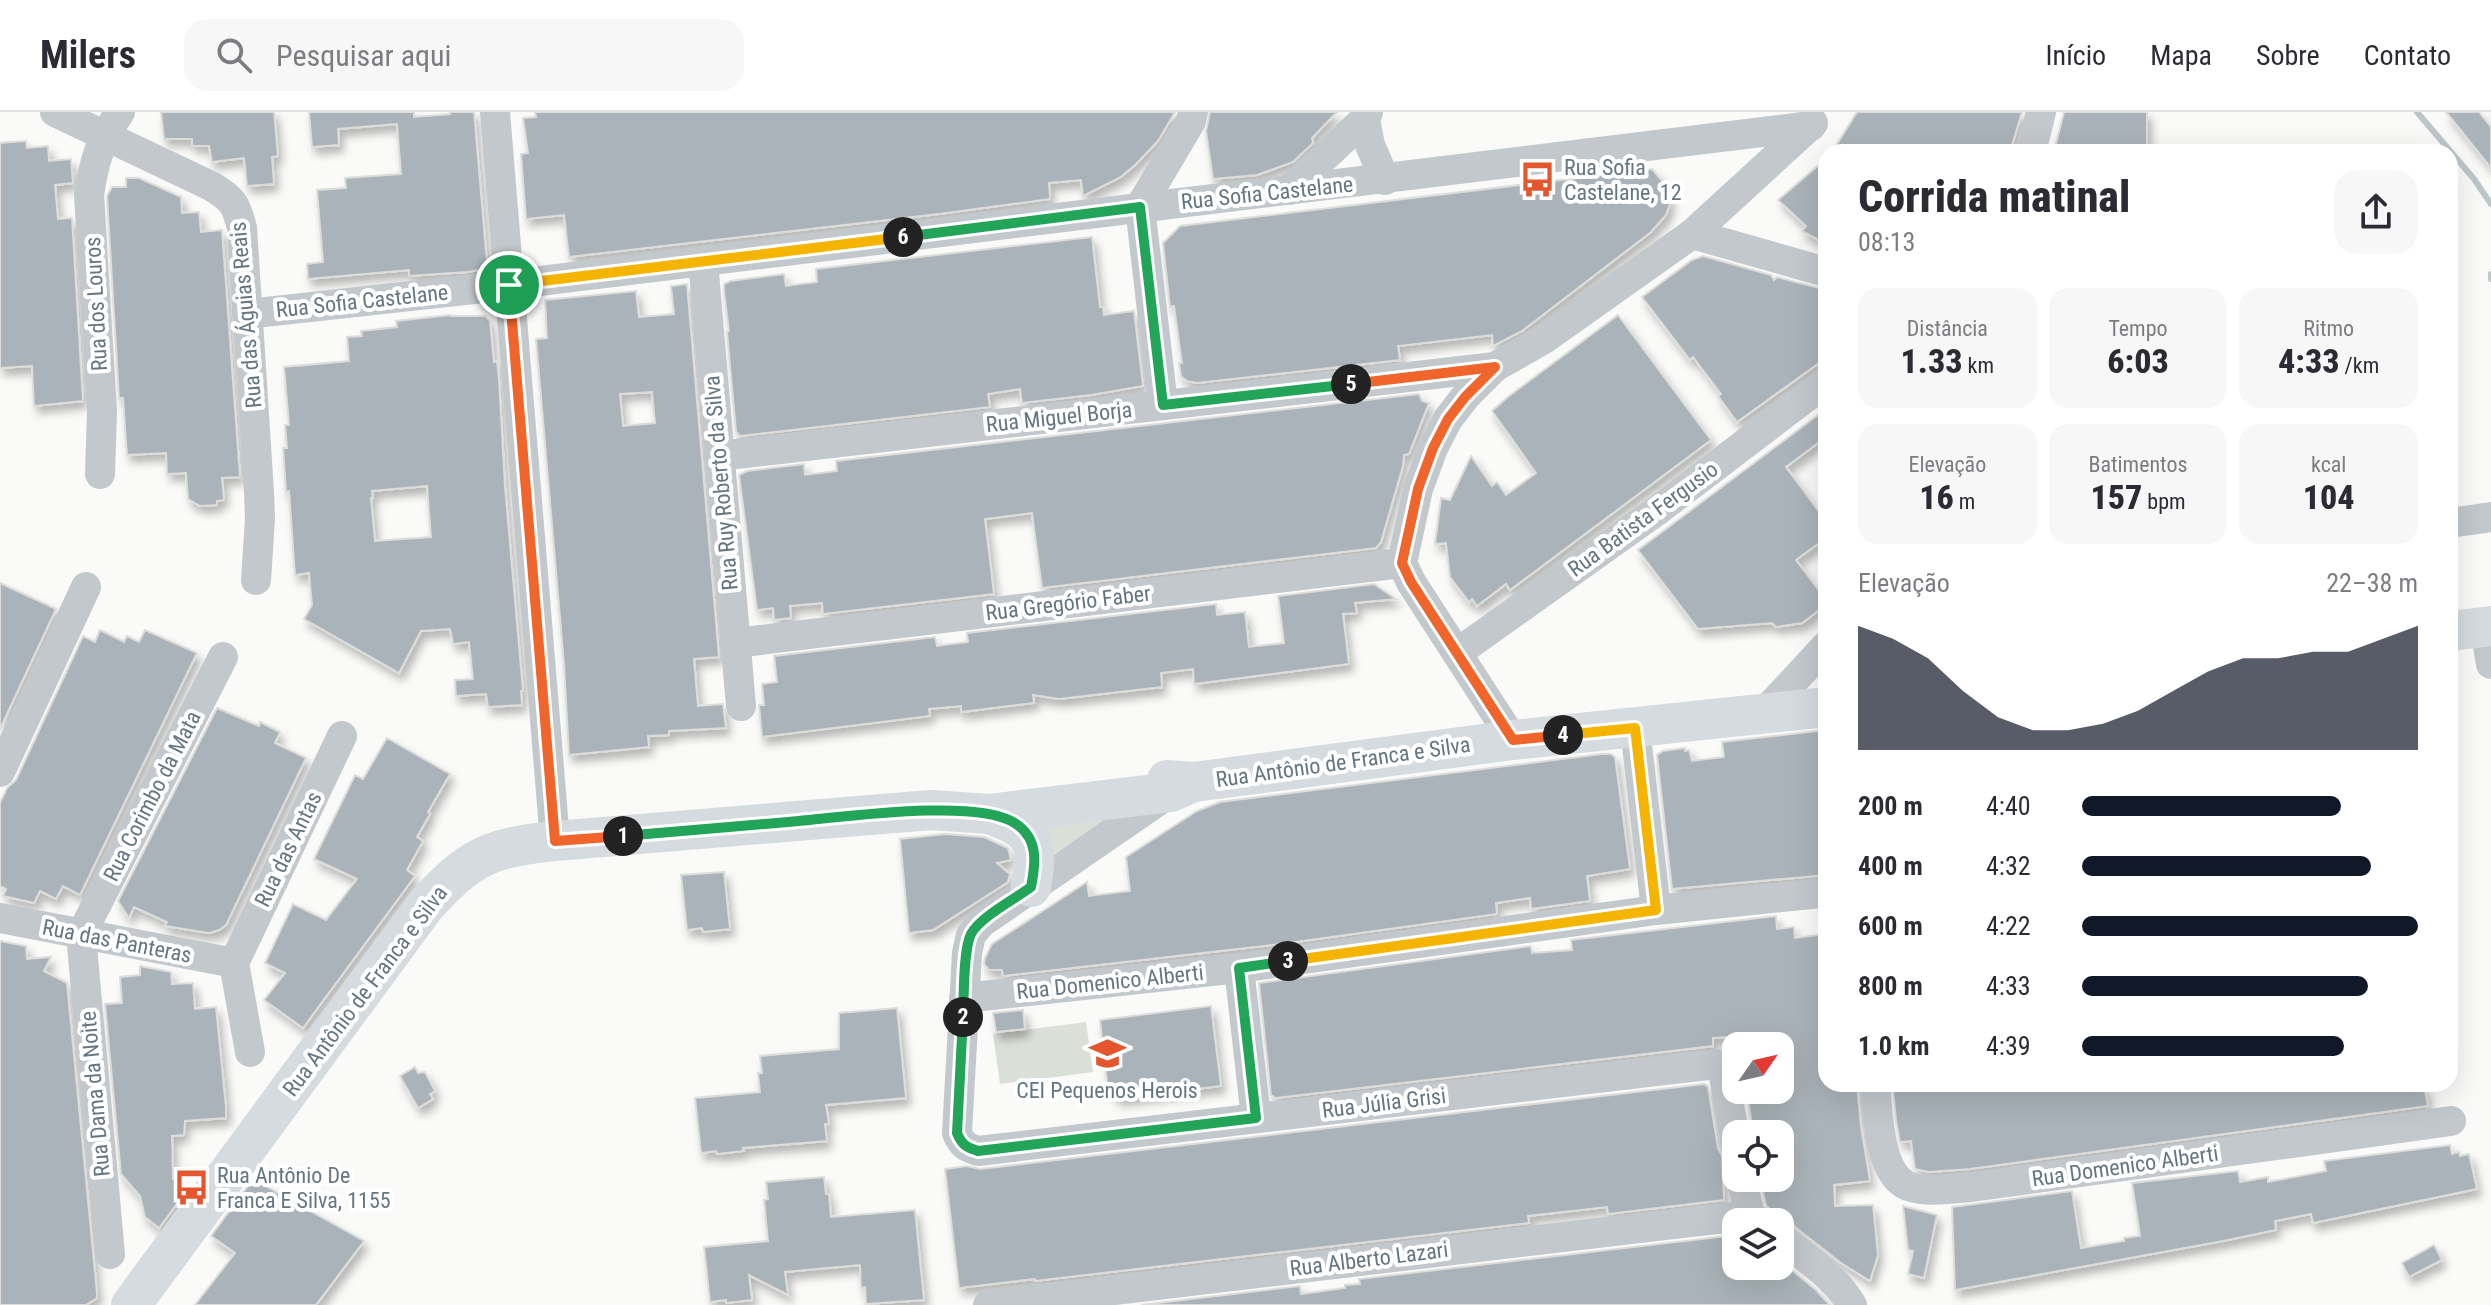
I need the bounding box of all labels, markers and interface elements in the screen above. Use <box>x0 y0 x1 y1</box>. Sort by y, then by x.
search box <box>184 19 744 91</box>
text: Milers <box>40 33 136 77</box>
icon: search <box>212 33 256 77</box>
text: Pesquisar aqui <box>276 38 451 73</box>
text: Início <box>2046 39 2106 72</box>
text: Mapa <box>2150 39 2212 72</box>
text: Sobre <box>2256 39 2320 72</box>
text: Contato <box>2364 39 2451 72</box>
place label: Rua Sofia Castelane, 12 <box>1564 155 1682 205</box>
bus stop icon: Rua Sofia Castelane, 12 <box>1519 161 1557 199</box>
button: share <box>2334 170 2418 254</box>
text: Corrida matinal <box>1858 171 2130 223</box>
street label: Rua Sofia Castelane <box>1180 172 1354 214</box>
pin: 6 <box>883 217 923 257</box>
street label: Rua das Águias Reais <box>225 221 267 409</box>
text: 6 <box>897 224 909 249</box>
text: 08:13 <box>1858 227 1915 257</box>
street label: Rua dos Louros <box>80 236 112 372</box>
pin <box>475 251 543 319</box>
icon: arrive <box>487 263 531 307</box>
street label: Rua Sofia Castelane <box>275 280 449 322</box>
text: Distância <box>1907 316 1988 341</box>
text: Tempo <box>2108 316 2168 341</box>
text: Ritmo <box>2303 316 2354 341</box>
text: 1.33 <box>1901 341 1963 381</box>
text: 6:03 <box>2107 341 2169 381</box>
text: 4:33 <box>2278 341 2340 381</box>
text: km <box>1963 353 1994 378</box>
text: /km <box>2340 353 2379 378</box>
pin: 5 <box>1331 364 1371 404</box>
text: 5 <box>1345 371 1357 396</box>
street label: Rua Ruy Roberto da Silva <box>699 374 743 592</box>
street label: Rua Miguel Borja <box>985 397 1133 437</box>
text: Elevação <box>1908 452 1986 477</box>
text: Batimentos <box>2088 452 2188 477</box>
text: kcal <box>2311 452 2346 477</box>
street label: Rua Batista Fergusio <box>1563 456 1723 582</box>
text: 16 <box>1919 477 1954 517</box>
text: 157 <box>2090 477 2142 517</box>
text: 104 <box>2303 477 2355 517</box>
text: m <box>1954 489 1975 514</box>
text: bpm <box>2142 489 2186 514</box>
text: Elevação <box>1858 568 1950 598</box>
text: 22–38 m <box>2326 568 2418 598</box>
street label: Rua Gregório Faber <box>984 580 1152 626</box>
street label: Rua Corimbo da Mata <box>98 707 206 885</box>
pin: 4 <box>1543 715 1583 755</box>
text: 4 <box>1557 722 1569 747</box>
street label: Rua Antônio de Franca e Silva <box>1214 732 1472 792</box>
street label: Rua das Antas <box>249 787 327 911</box>
text: 200 m <box>1858 791 1923 821</box>
text: 4:40 <box>1986 791 2031 821</box>
pin: 1 <box>603 816 643 856</box>
text: 1 <box>617 823 629 848</box>
text: 400 m <box>1858 851 1923 881</box>
text: 4:32 <box>1986 851 2031 881</box>
street label: Rua Antônio de Franca e Silva <box>278 881 452 1101</box>
text: 600 m <box>1858 911 1923 941</box>
text: 4:22 <box>1986 911 2031 941</box>
street label: Rua das Panteras <box>40 914 194 968</box>
pin: 3 <box>1268 941 1308 981</box>
text: 3 <box>1282 948 1294 973</box>
street label: Rua Domenico Alberti <box>1015 960 1205 1004</box>
text: 800 m <box>1858 971 1923 1001</box>
text: 4:33 <box>1986 971 2031 1001</box>
pin: 2 <box>943 997 983 1037</box>
text: 2 <box>957 1004 969 1029</box>
street label: Rua Dama da Noite <box>75 1010 115 1178</box>
text: 1.0 km <box>1858 1031 1930 1061</box>
text: 4:39 <box>1986 1031 2031 1061</box>
north arrow <box>1722 1032 1794 1104</box>
map controls <box>1722 1032 1794 1280</box>
school or university icon: CEI Pequenos Herois <box>1088 1035 1126 1073</box>
place label: CEI Pequenos Herois <box>1016 1078 1198 1103</box>
street label: Rua Júlia Grisi <box>1321 1083 1447 1123</box>
button: locate <box>1722 1120 1794 1192</box>
street label: Rua Domenico Alberti <box>2030 1141 2220 1191</box>
place label: Rua Antônio De Franca E Silva, 1155 <box>217 1163 391 1213</box>
bus stop icon: Rua Antônio De Franca E Silva, 1155 <box>172 1169 210 1207</box>
button: layers <box>1722 1208 1794 1280</box>
street label: Rua Alberto Lazari <box>1288 1237 1450 1281</box>

